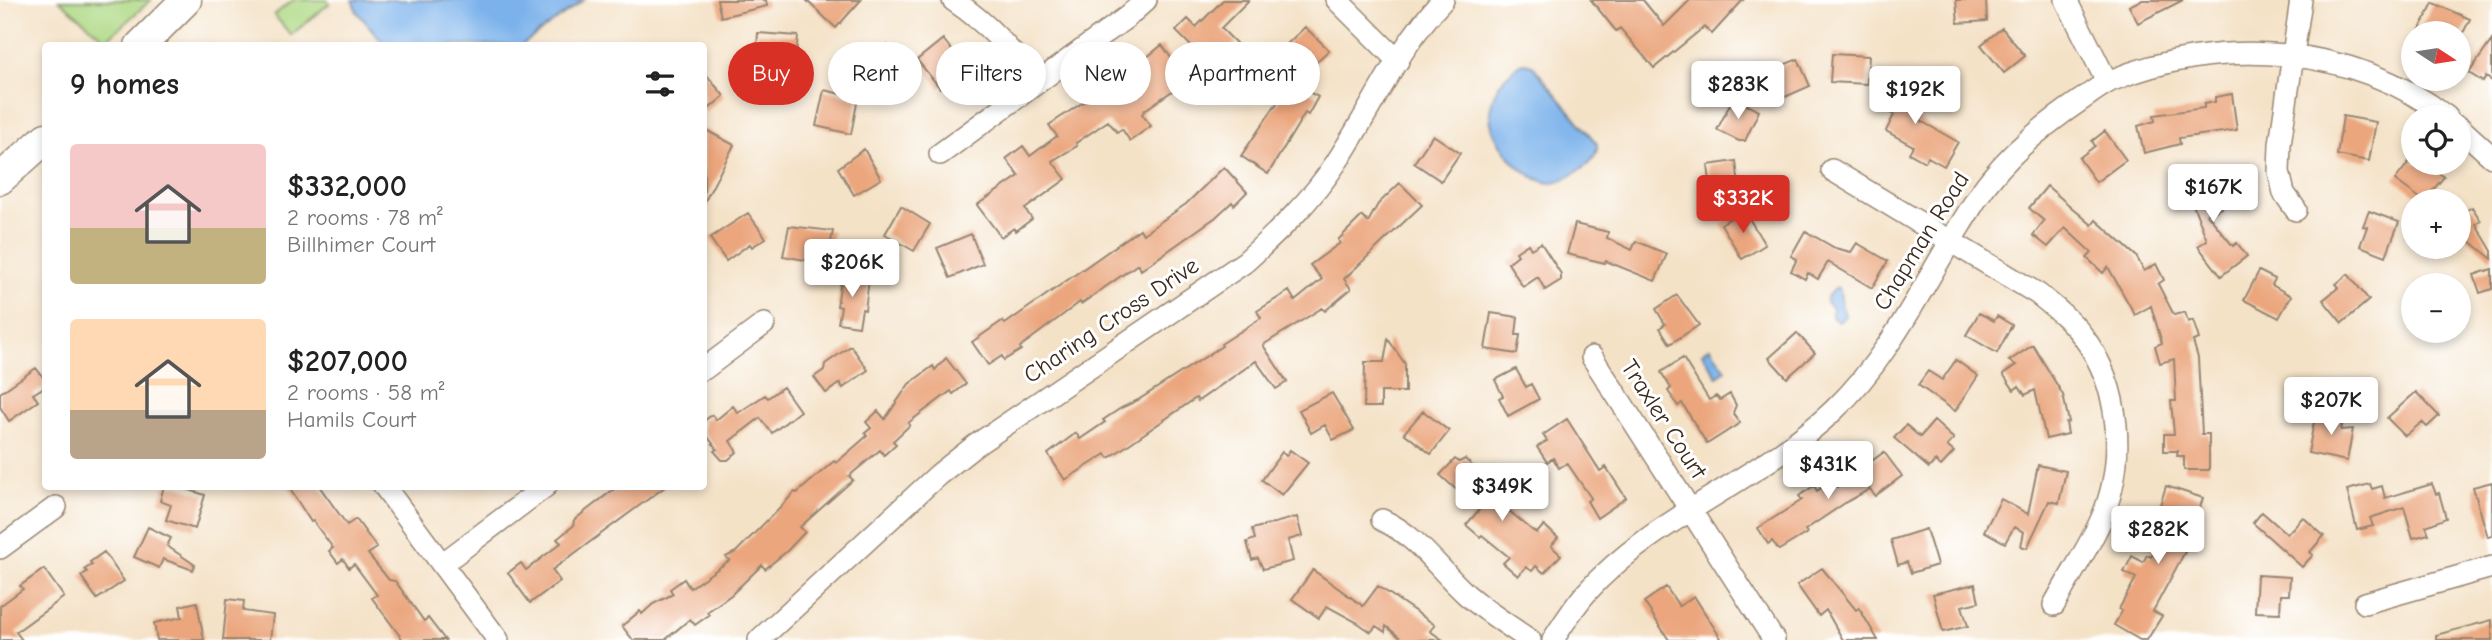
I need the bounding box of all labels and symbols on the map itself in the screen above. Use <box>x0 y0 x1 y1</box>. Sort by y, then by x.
north arrow <box>2401 21 2471 91</box>
pin: $283K <box>1689 61 1787 121</box>
pin: $192K <box>1866 66 1964 126</box>
pin: $167K <box>2164 164 2262 224</box>
street label: Chapman Road <box>1867 167 1975 315</box>
pin: $332K <box>1694 176 1792 235</box>
pin: $206K <box>803 240 901 299</box>
street label: Charing Cross Drive <box>1018 251 1204 389</box>
street label: Traxler Court <box>1615 354 1713 485</box>
pin: $207K <box>2282 378 2380 437</box>
pin: $431K <box>1779 442 1877 501</box>
pin: $349K <box>1453 463 1551 523</box>
pin: $282K <box>2109 506 2207 566</box>

